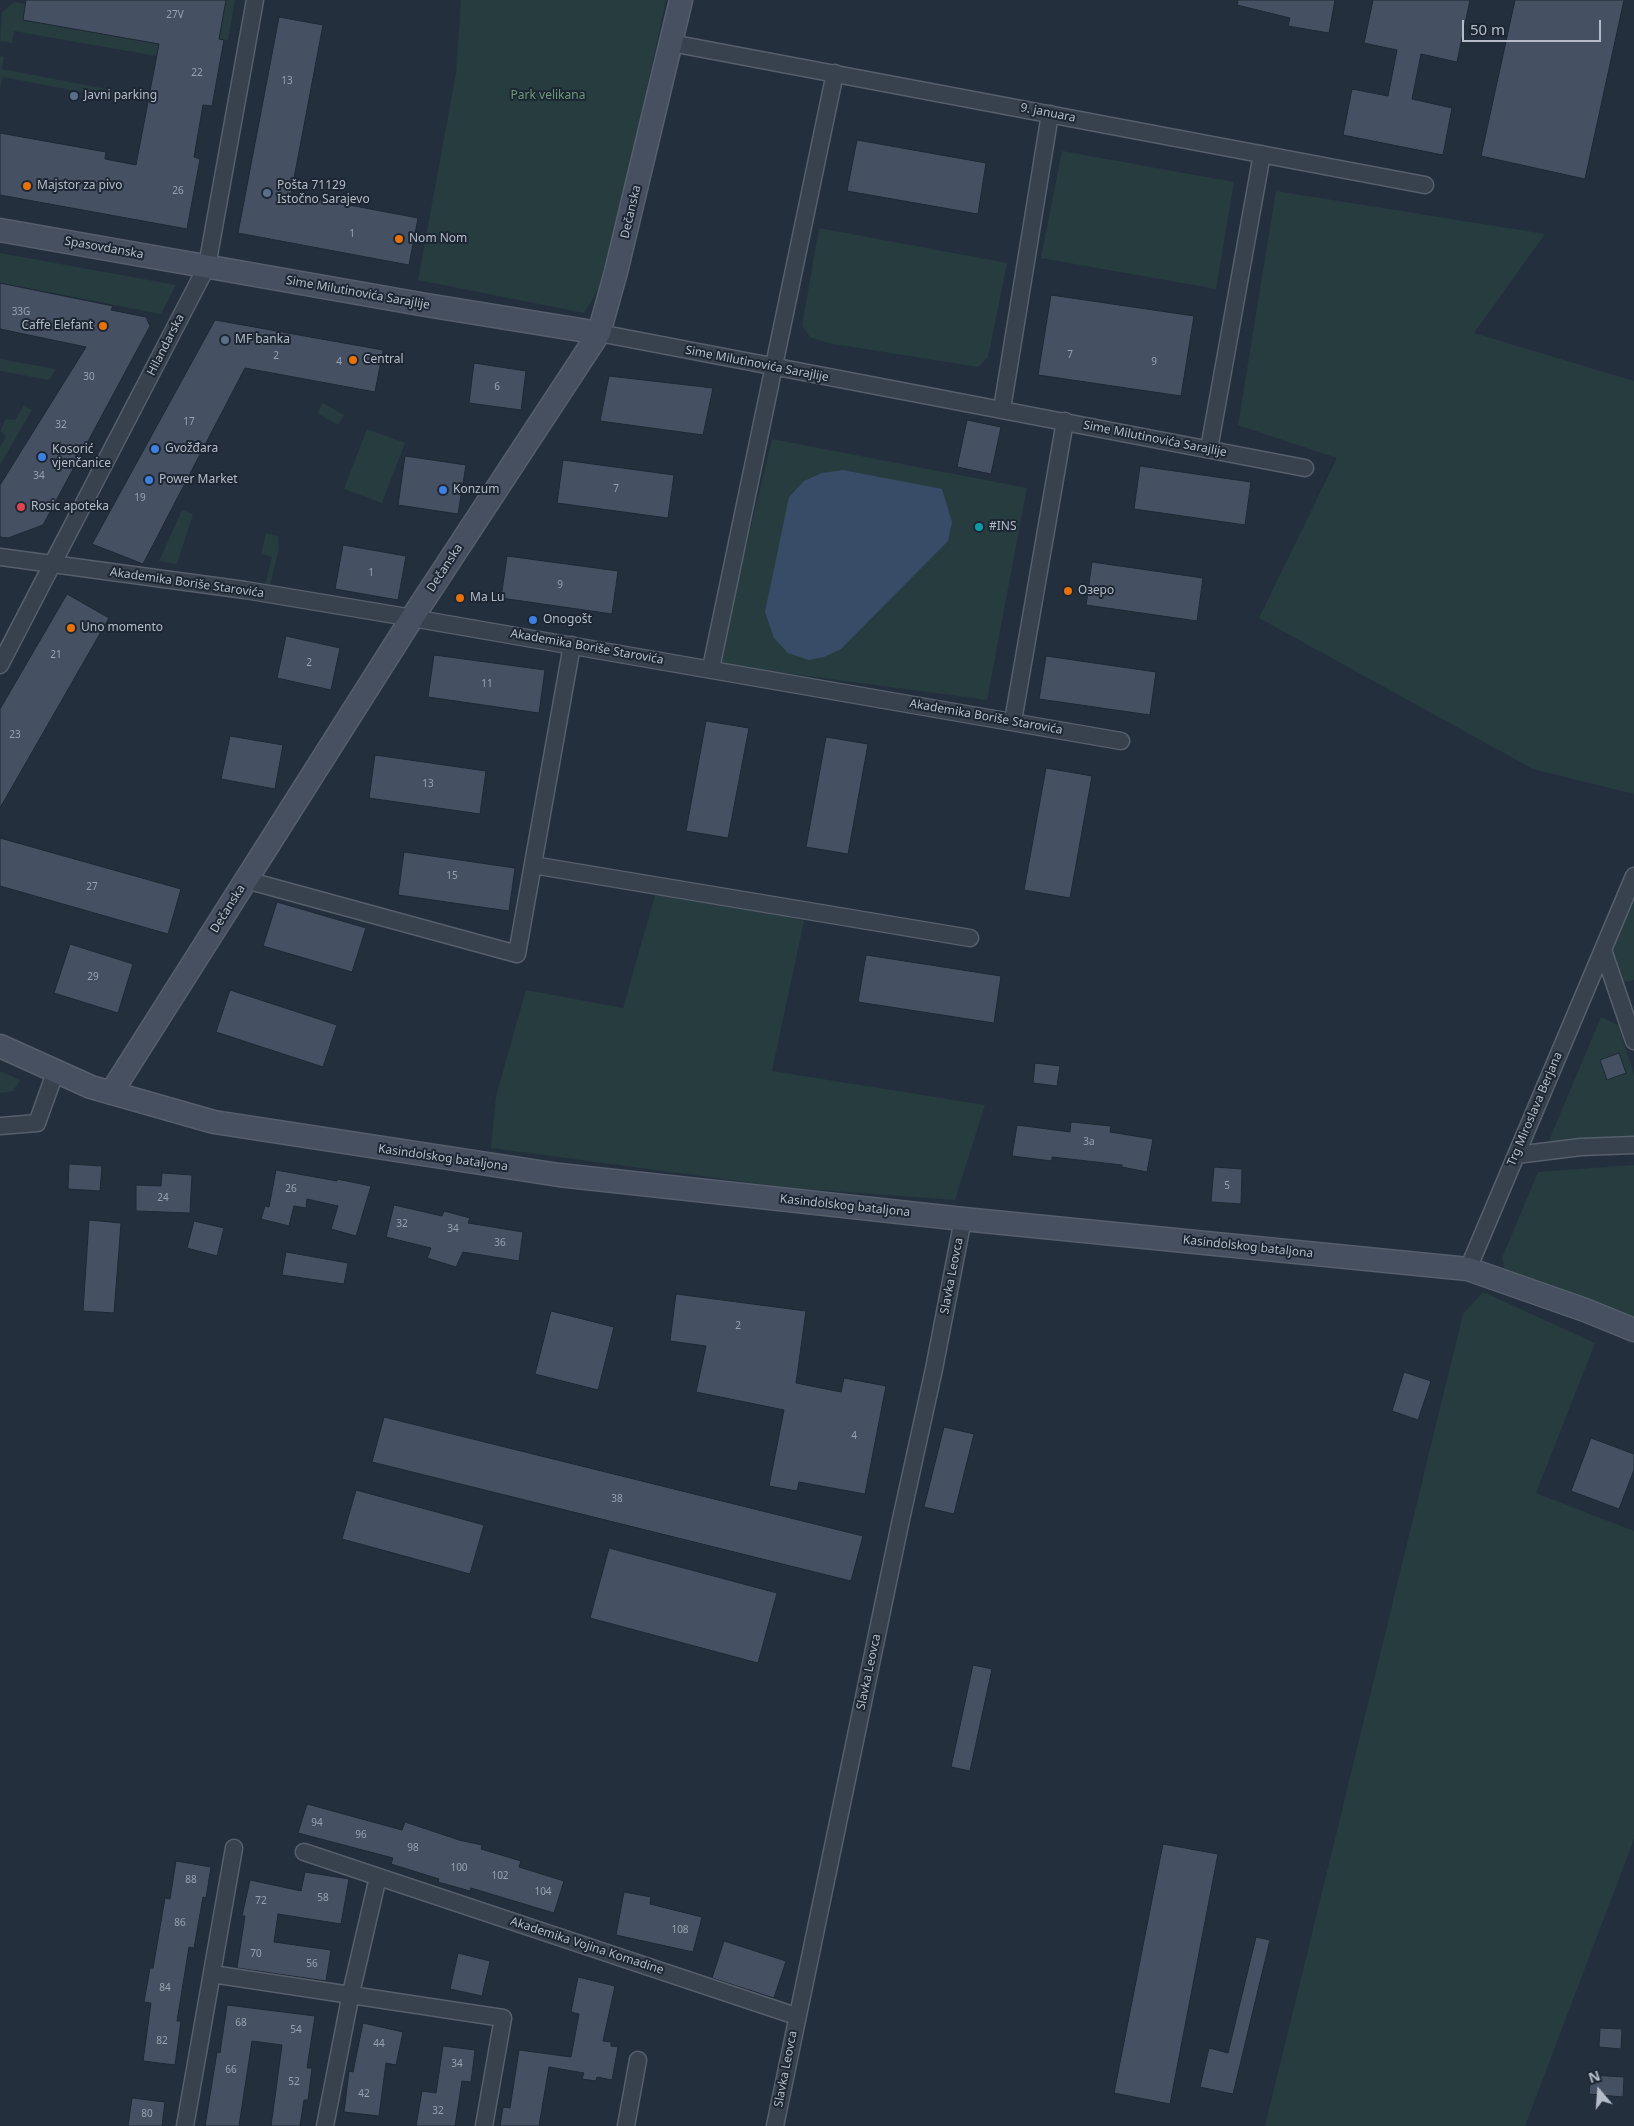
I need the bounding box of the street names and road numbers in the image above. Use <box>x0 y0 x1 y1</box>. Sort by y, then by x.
street label: 9. januara <box>1019 101 1077 125</box>
street label: Dečanska <box>618 184 644 240</box>
street label: Spasovdanska <box>63 234 145 262</box>
street label: Sime Milutinovića Sarajlije <box>285 273 431 313</box>
street label: Hilandarska <box>144 312 188 378</box>
street label: Sime Milutinovića Sarajlije <box>684 343 830 385</box>
street label: Sime Milutinovića Sarajlije <box>1082 418 1228 460</box>
street label: Dečanska <box>424 541 466 595</box>
street label: Akademika Boriše Starovića <box>109 565 265 601</box>
street label: Akademika Boriše Starovića <box>509 626 665 668</box>
street label: Akademika Boriše Starovića <box>908 696 1064 738</box>
street label: Dečanska <box>208 882 248 936</box>
street label: Trg Miroslava Berjana <box>1504 1050 1566 1168</box>
street label: Kasindolskog bataljona <box>377 1142 509 1174</box>
street label: Kasindolskog bataljona <box>779 1192 911 1220</box>
street label: Kasindolskog bataljona <box>1182 1233 1314 1261</box>
street label: Slavka Leovca <box>938 1237 966 1315</box>
street label: Slavka Leovca <box>854 1633 884 1711</box>
street label: Akademika Vojina Komadine <box>508 1914 666 1978</box>
street label: Slavka Leovca <box>772 2030 800 2108</box>

